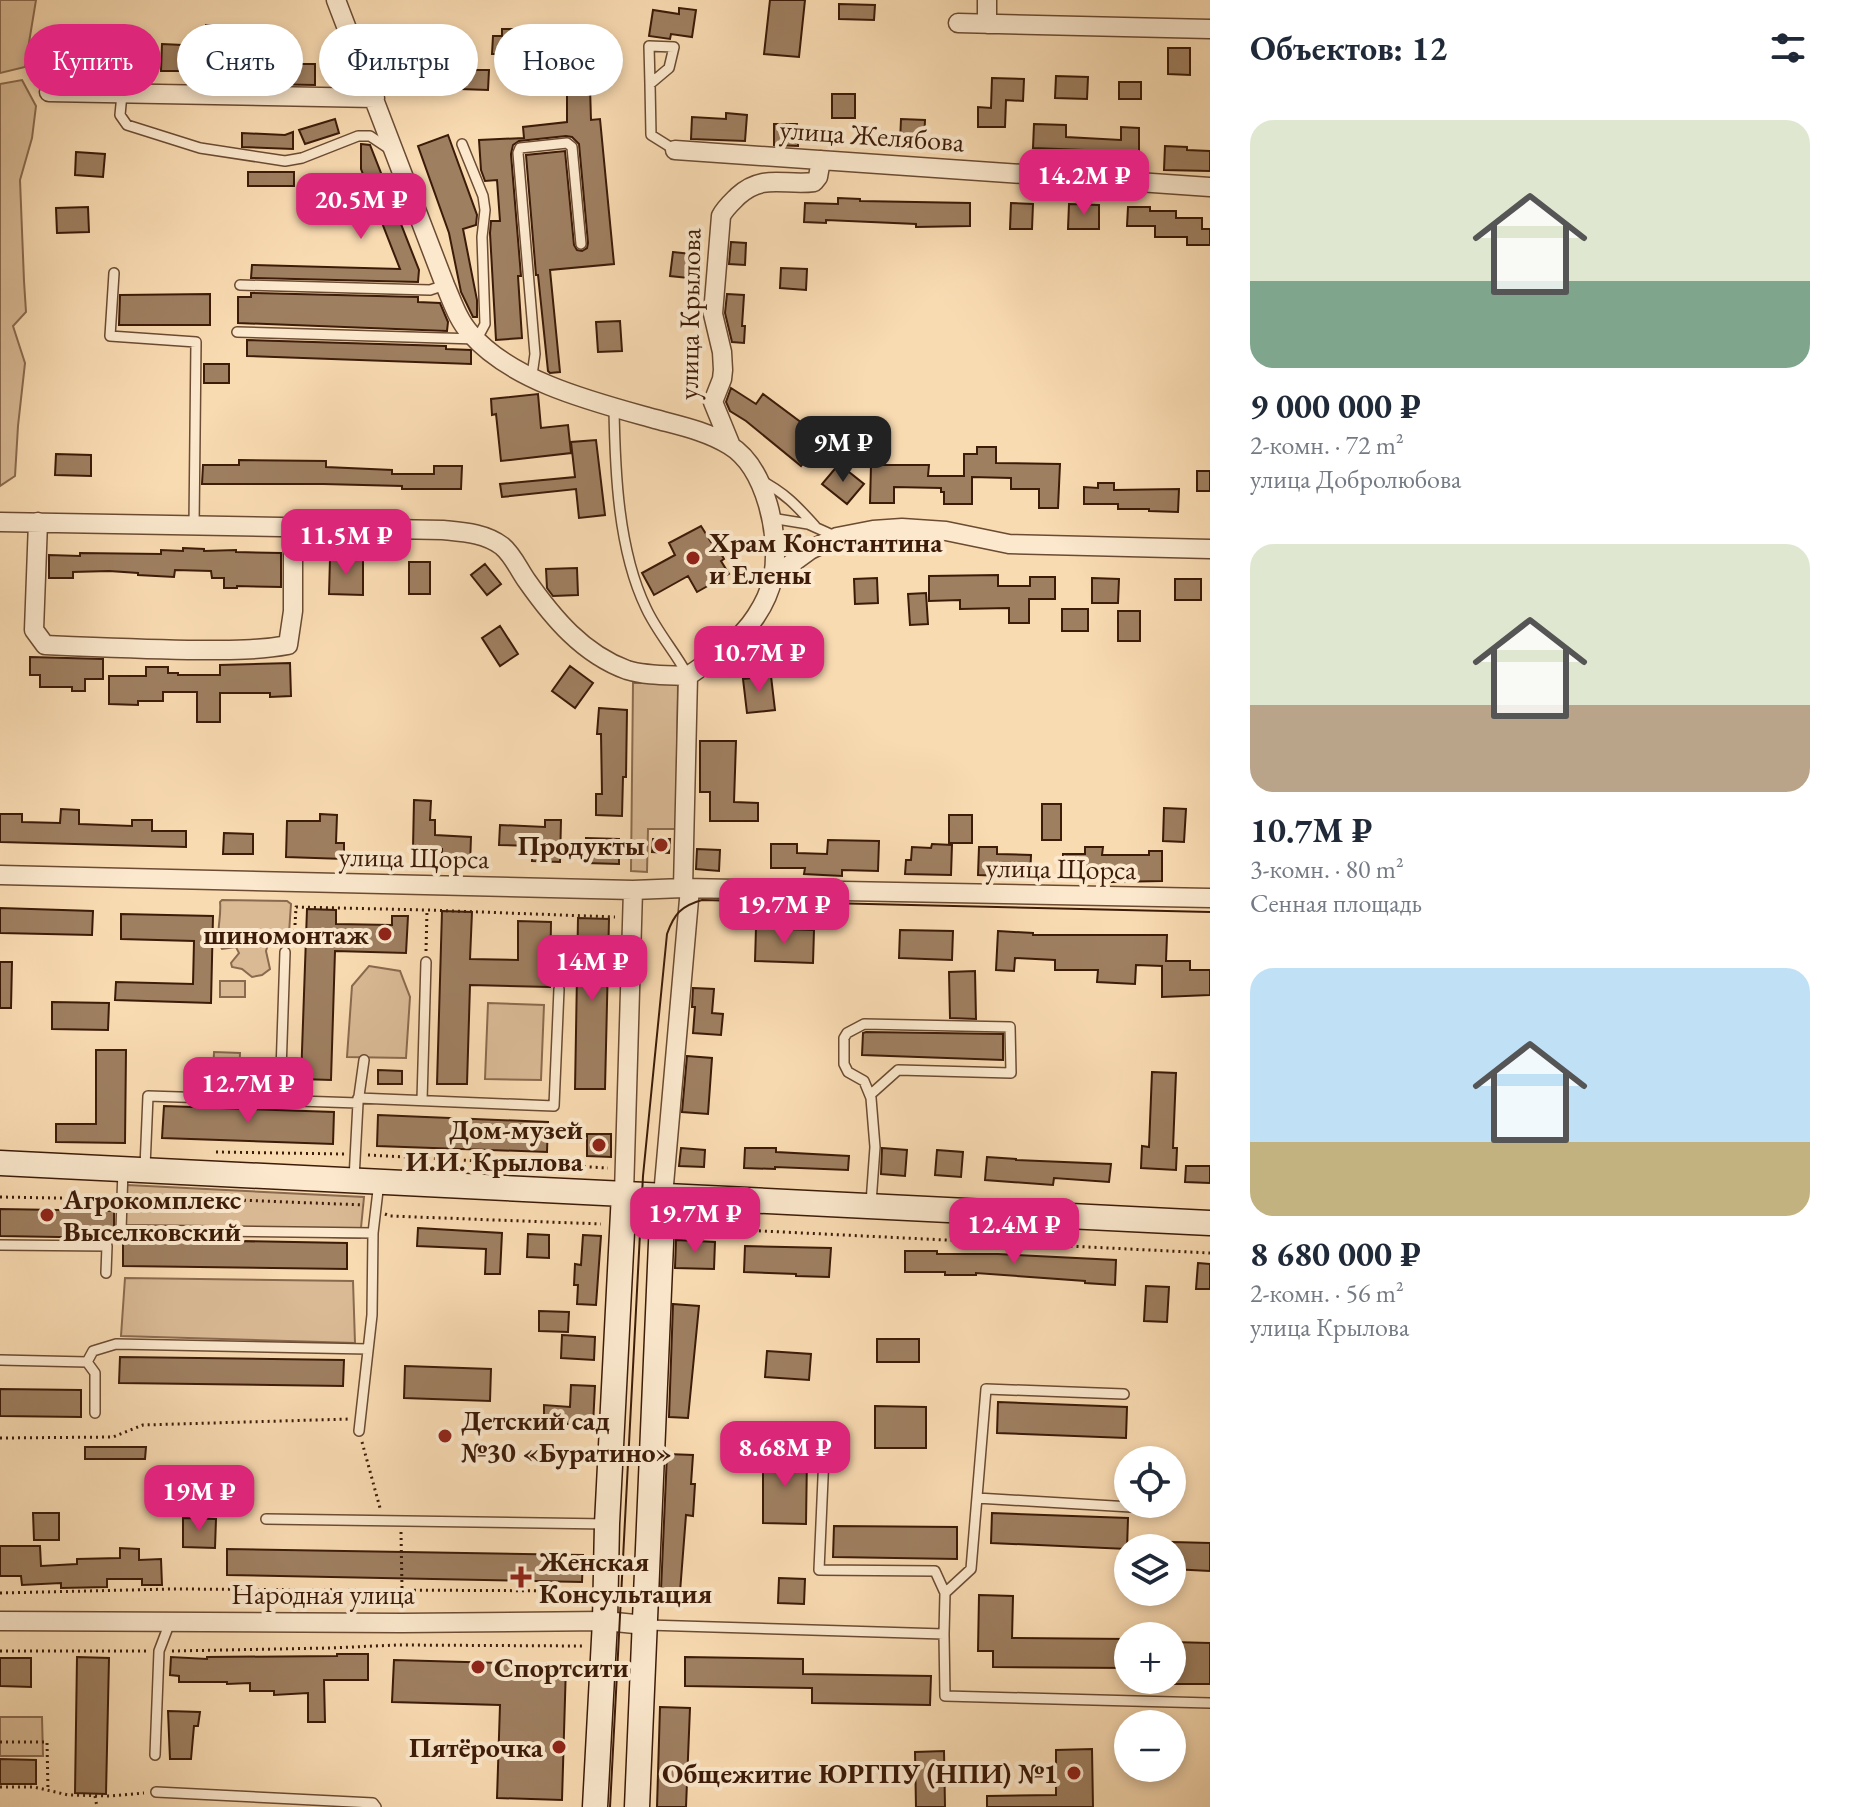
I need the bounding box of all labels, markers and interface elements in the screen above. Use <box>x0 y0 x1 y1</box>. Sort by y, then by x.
chip: Купить <box>24 24 161 96</box>
chip: Снять <box>177 24 303 96</box>
chip: Фильтры <box>319 24 478 96</box>
chip: Новое <box>494 24 623 96</box>
text: Объектов: 12 <box>1250 26 1447 70</box>
icon: filters <box>1766 26 1810 70</box>
street label: улица Желябова <box>778 111 966 159</box>
pin: 14.2M ₽ <box>1010 149 1158 217</box>
text: 14.2M ₽ <box>1037 158 1131 192</box>
icon: home <box>1458 172 1602 316</box>
pin: 20.5M ₽ <box>287 173 435 241</box>
text: 20.5M ₽ <box>314 182 408 216</box>
street label: улица Крылова <box>670 227 709 400</box>
text: 9 000 000 ₽ <box>1250 384 1421 428</box>
pin: 9M ₽ <box>796 416 890 484</box>
text: 9M ₽ <box>813 425 873 459</box>
text: 2-комн. · 72 m² <box>1250 428 1404 462</box>
text: улица Добролюбова <box>1250 462 1461 496</box>
pin: 11.5M ₽ <box>272 509 420 577</box>
text: 11.5M ₽ <box>299 518 393 552</box>
place label: Храм Константина и Елены <box>708 524 943 592</box>
marker: Храм Константина и Елены <box>684 549 702 567</box>
icon: home <box>1458 596 1602 740</box>
pin: 10.7M ₽ <box>685 626 833 694</box>
text: 10.7M ₽ <box>712 635 806 669</box>
text: 10.7M ₽ <box>1250 808 1373 852</box>
place label: Продукты <box>518 827 645 863</box>
marker: Продукты <box>652 836 670 854</box>
street label: улица Щорса <box>338 838 490 876</box>
street label: улица Щорса <box>985 849 1137 887</box>
text: 3-комн. · 80 m² <box>1250 852 1404 886</box>
pin: 19.7M ₽ <box>710 878 858 946</box>
text: Сенная площадь <box>1250 886 1422 920</box>
text: 19.7M ₽ <box>737 887 831 921</box>
place label: шиномонтаж <box>203 916 370 952</box>
marker: шиномонтаж <box>376 925 394 943</box>
pin: 14M ₽ <box>536 935 648 1003</box>
text: 14M ₽ <box>555 944 629 978</box>
icon: home <box>1458 1020 1602 1164</box>
pin: 12.7M ₽ <box>174 1057 322 1125</box>
text: 12.7M ₽ <box>201 1066 295 1100</box>
place label: Дом-музей И.И. Крылова <box>406 1111 584 1179</box>
marker: Дом-музей И.И. Крылова <box>590 1136 608 1154</box>
place label: Агрокомплекс Выселковский <box>62 1181 241 1249</box>
pin: 19.7M ₽ <box>621 1187 769 1255</box>
text: 19.7M ₽ <box>648 1196 742 1230</box>
pin: 12.4M ₽ <box>940 1198 1088 1266</box>
marker: Агрокомплекс Выселковский <box>38 1206 56 1224</box>
text: 12.4M ₽ <box>967 1207 1061 1241</box>
text: 8 680 000 ₽ <box>1250 1232 1421 1276</box>
text: 2-комн. · 56 m² <box>1250 1276 1404 1310</box>
text: улица Крылова <box>1250 1310 1409 1344</box>
place label: Детский сад №30 «Буратино» <box>461 1402 672 1470</box>
pin: 8.68M ₽ <box>711 1421 859 1489</box>
marker: Детский сад №30 «Буратино» <box>436 1427 454 1445</box>
text: 8.68M ₽ <box>738 1430 832 1464</box>
map controls <box>1114 1446 1186 1782</box>
button: locate <box>1114 1446 1186 1518</box>
pin: 19M ₽ <box>143 1465 255 1533</box>
text: 19M ₽ <box>162 1474 236 1508</box>
button: layers <box>1114 1534 1186 1606</box>
place label: Женская Консультация <box>538 1543 712 1611</box>
marker: Женская Консультация <box>510 1566 532 1588</box>
street label: Народная улица <box>231 1576 416 1612</box>
button: + <box>1114 1622 1186 1694</box>
place label: Спортсити <box>494 1649 629 1685</box>
marker: Спортсити <box>469 1658 487 1676</box>
button: − <box>1114 1710 1186 1782</box>
place label: Пятёрочка <box>409 1729 544 1765</box>
marker: Пятёрочка <box>550 1738 568 1756</box>
place label: Общежитие ЮРГПУ (НПИ) №1 <box>662 1755 1058 1791</box>
marker: Общежитие ЮРГПУ (НПИ) №1 <box>1065 1764 1083 1782</box>

